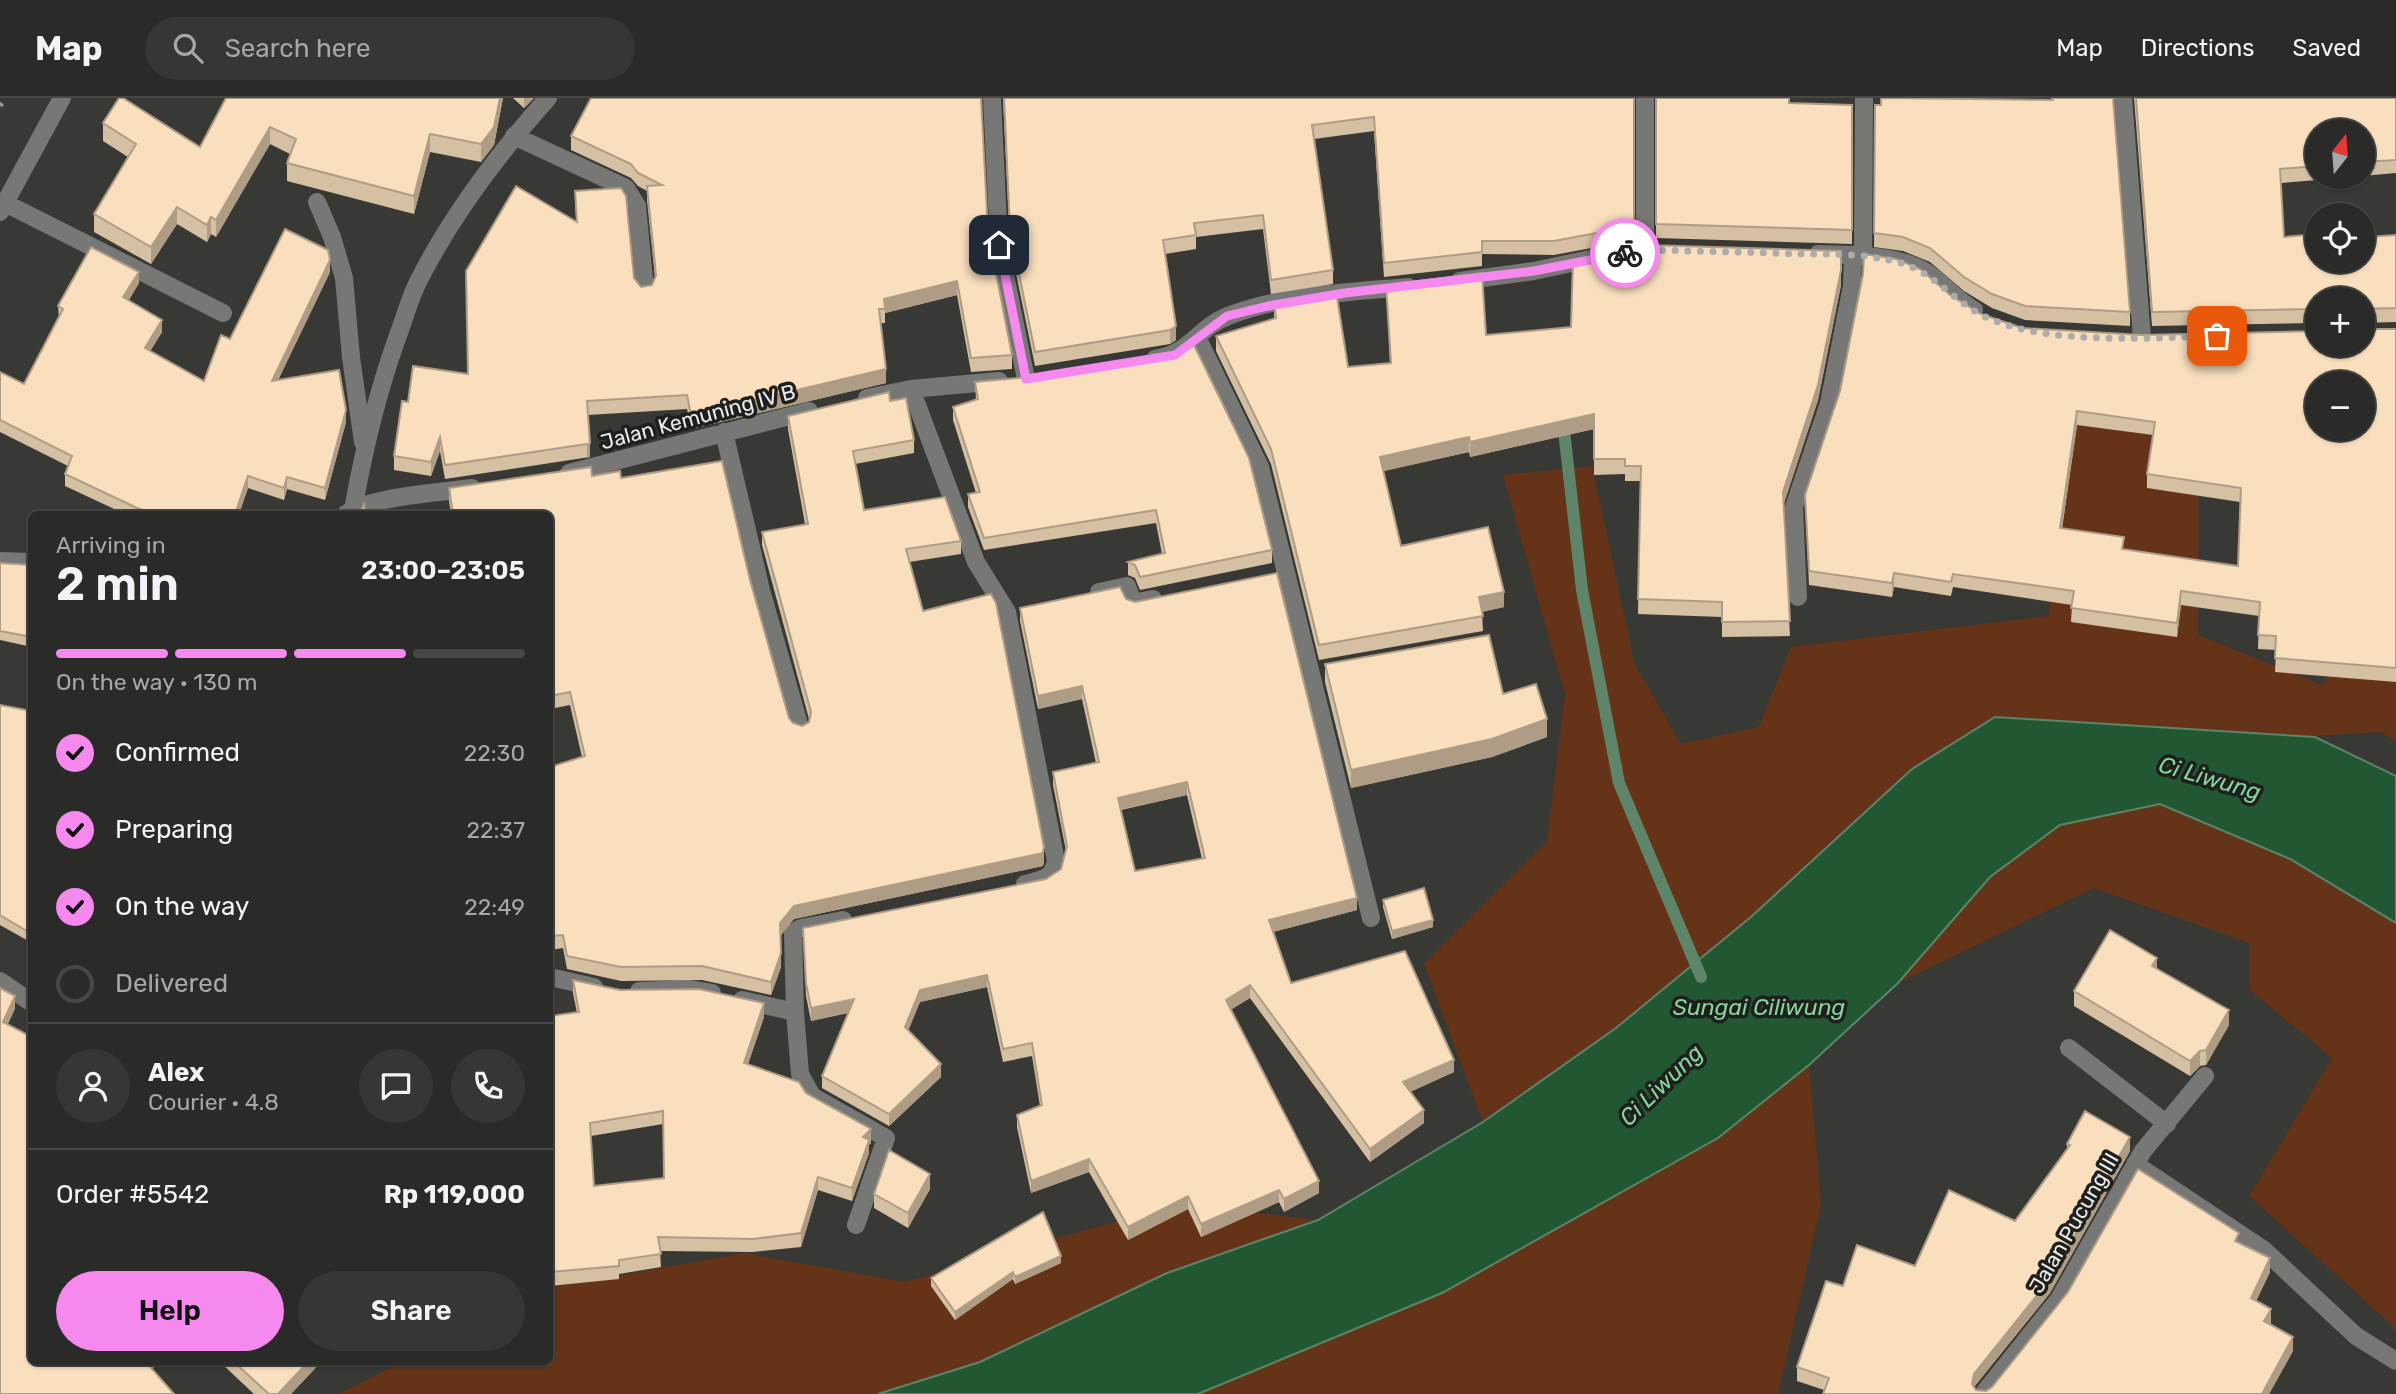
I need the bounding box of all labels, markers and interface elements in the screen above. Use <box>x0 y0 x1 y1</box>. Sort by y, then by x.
search box <box>145 17 635 80</box>
text: Map <box>35 29 103 68</box>
icon: search <box>169 29 207 67</box>
text: Search here <box>225 33 370 64</box>
text: Map <box>2056 34 2103 62</box>
text: Directions <box>2141 34 2254 62</box>
text: Saved <box>2292 34 2361 62</box>
north arrow <box>2305 119 2375 189</box>
map controls <box>2305 119 2375 441</box>
button: locate <box>2305 203 2375 273</box>
pin <box>969 215 1029 275</box>
courier <box>1590 218 1660 288</box>
icon: home <box>980 226 1018 264</box>
icon: bike <box>1606 234 1644 272</box>
button: + <box>2305 287 2375 357</box>
pin <box>2187 306 2247 366</box>
icon: bag <box>2198 317 2236 355</box>
button: − <box>2305 371 2375 441</box>
street label: Jalan Kemuning IV B <box>598 378 798 455</box>
text: Arriving in <box>56 531 166 559</box>
text: 23:00–23:05 <box>361 555 525 586</box>
text: 2 min <box>56 557 179 612</box>
text: On the way · 130 m <box>56 668 257 696</box>
icon: check <box>56 734 94 772</box>
text: Confirmed <box>115 737 240 768</box>
text: 22:30 <box>464 739 525 767</box>
water label: Ci Liwung <box>2156 750 2264 806</box>
icon: check <box>56 811 94 849</box>
text: Preparing <box>115 814 233 845</box>
text: 22:37 <box>466 816 525 844</box>
icon: check <box>56 888 94 926</box>
text: On the way <box>115 891 249 922</box>
text: 22:49 <box>464 893 525 921</box>
text: Delivered <box>115 968 228 999</box>
water label: Sungai Ciliwung <box>1673 993 1845 1021</box>
water label: Ci Liwung <box>1614 1038 1708 1132</box>
button: person <box>56 1049 130 1123</box>
button: chat <box>359 1049 433 1123</box>
button: phone <box>451 1049 525 1123</box>
text: Alex <box>148 1057 204 1088</box>
text: Courier · 4.8 <box>148 1088 279 1116</box>
street label: Jalan Pucung III <box>2023 1148 2124 1297</box>
text: Order #5542 <box>56 1179 209 1210</box>
text: Rp 119,000 <box>384 1179 525 1210</box>
button: Help <box>56 1271 284 1351</box>
button: Share <box>298 1271 525 1351</box>

